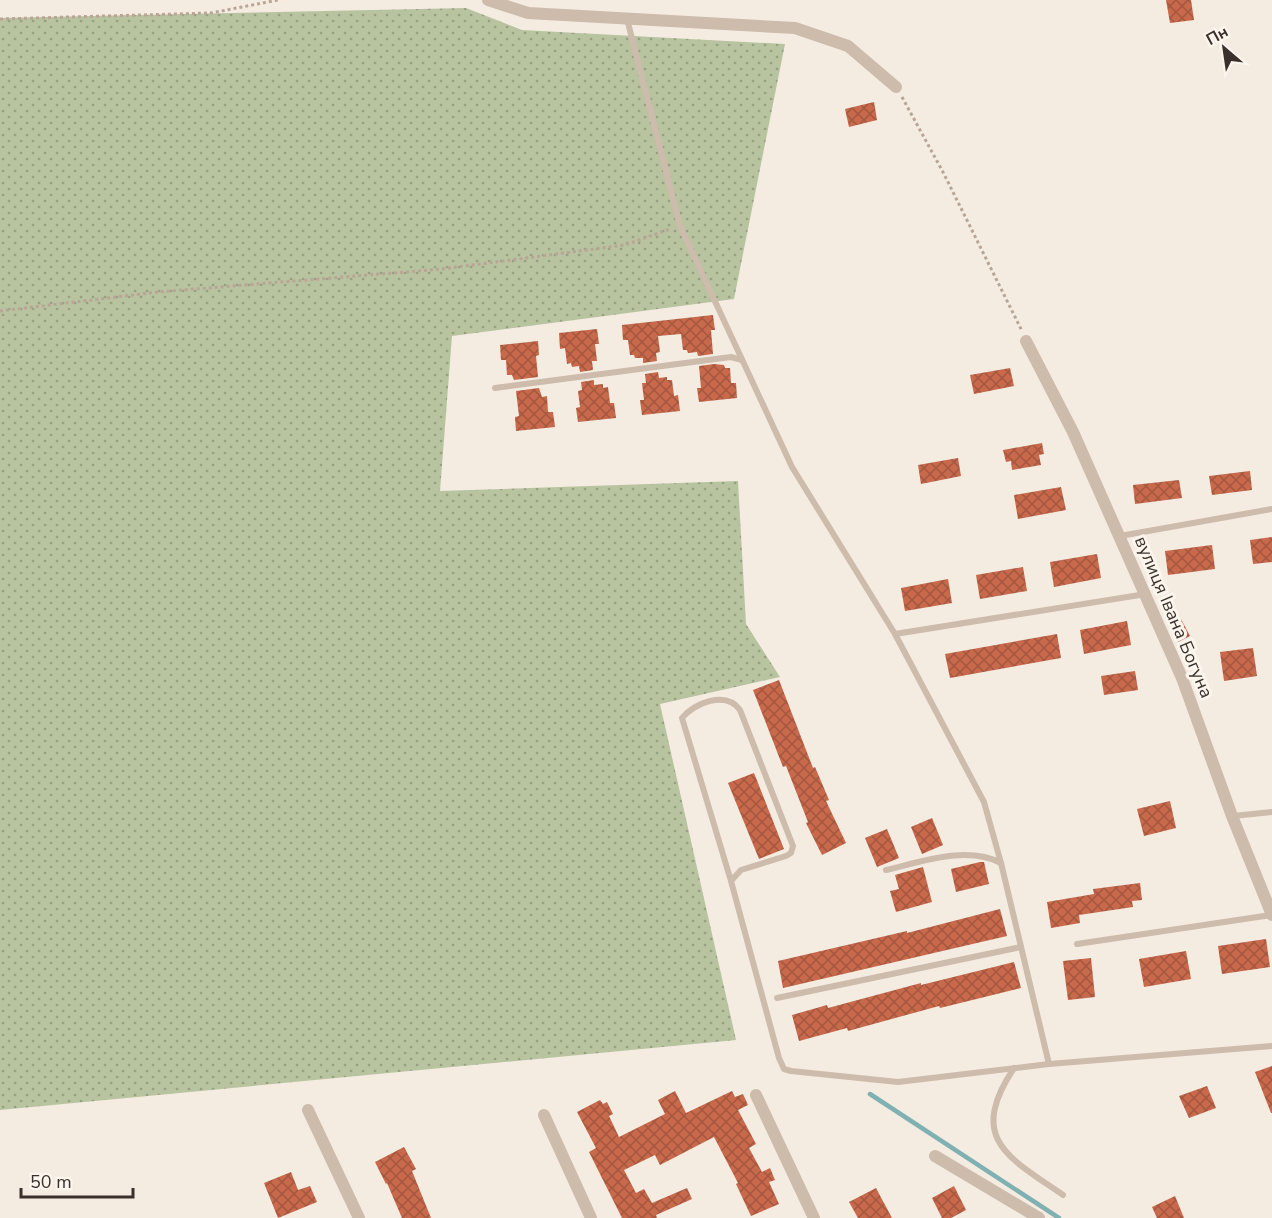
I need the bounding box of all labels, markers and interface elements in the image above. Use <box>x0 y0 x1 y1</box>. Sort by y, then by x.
north arrow <box>1194 18 1254 78</box>
text: Пн <box>1202 21 1232 51</box>
street label: вулиця Івана Богуна <box>1129 533 1219 701</box>
scale bar <box>21 1161 134 1199</box>
text: 50 m <box>30 1170 72 1194</box>

